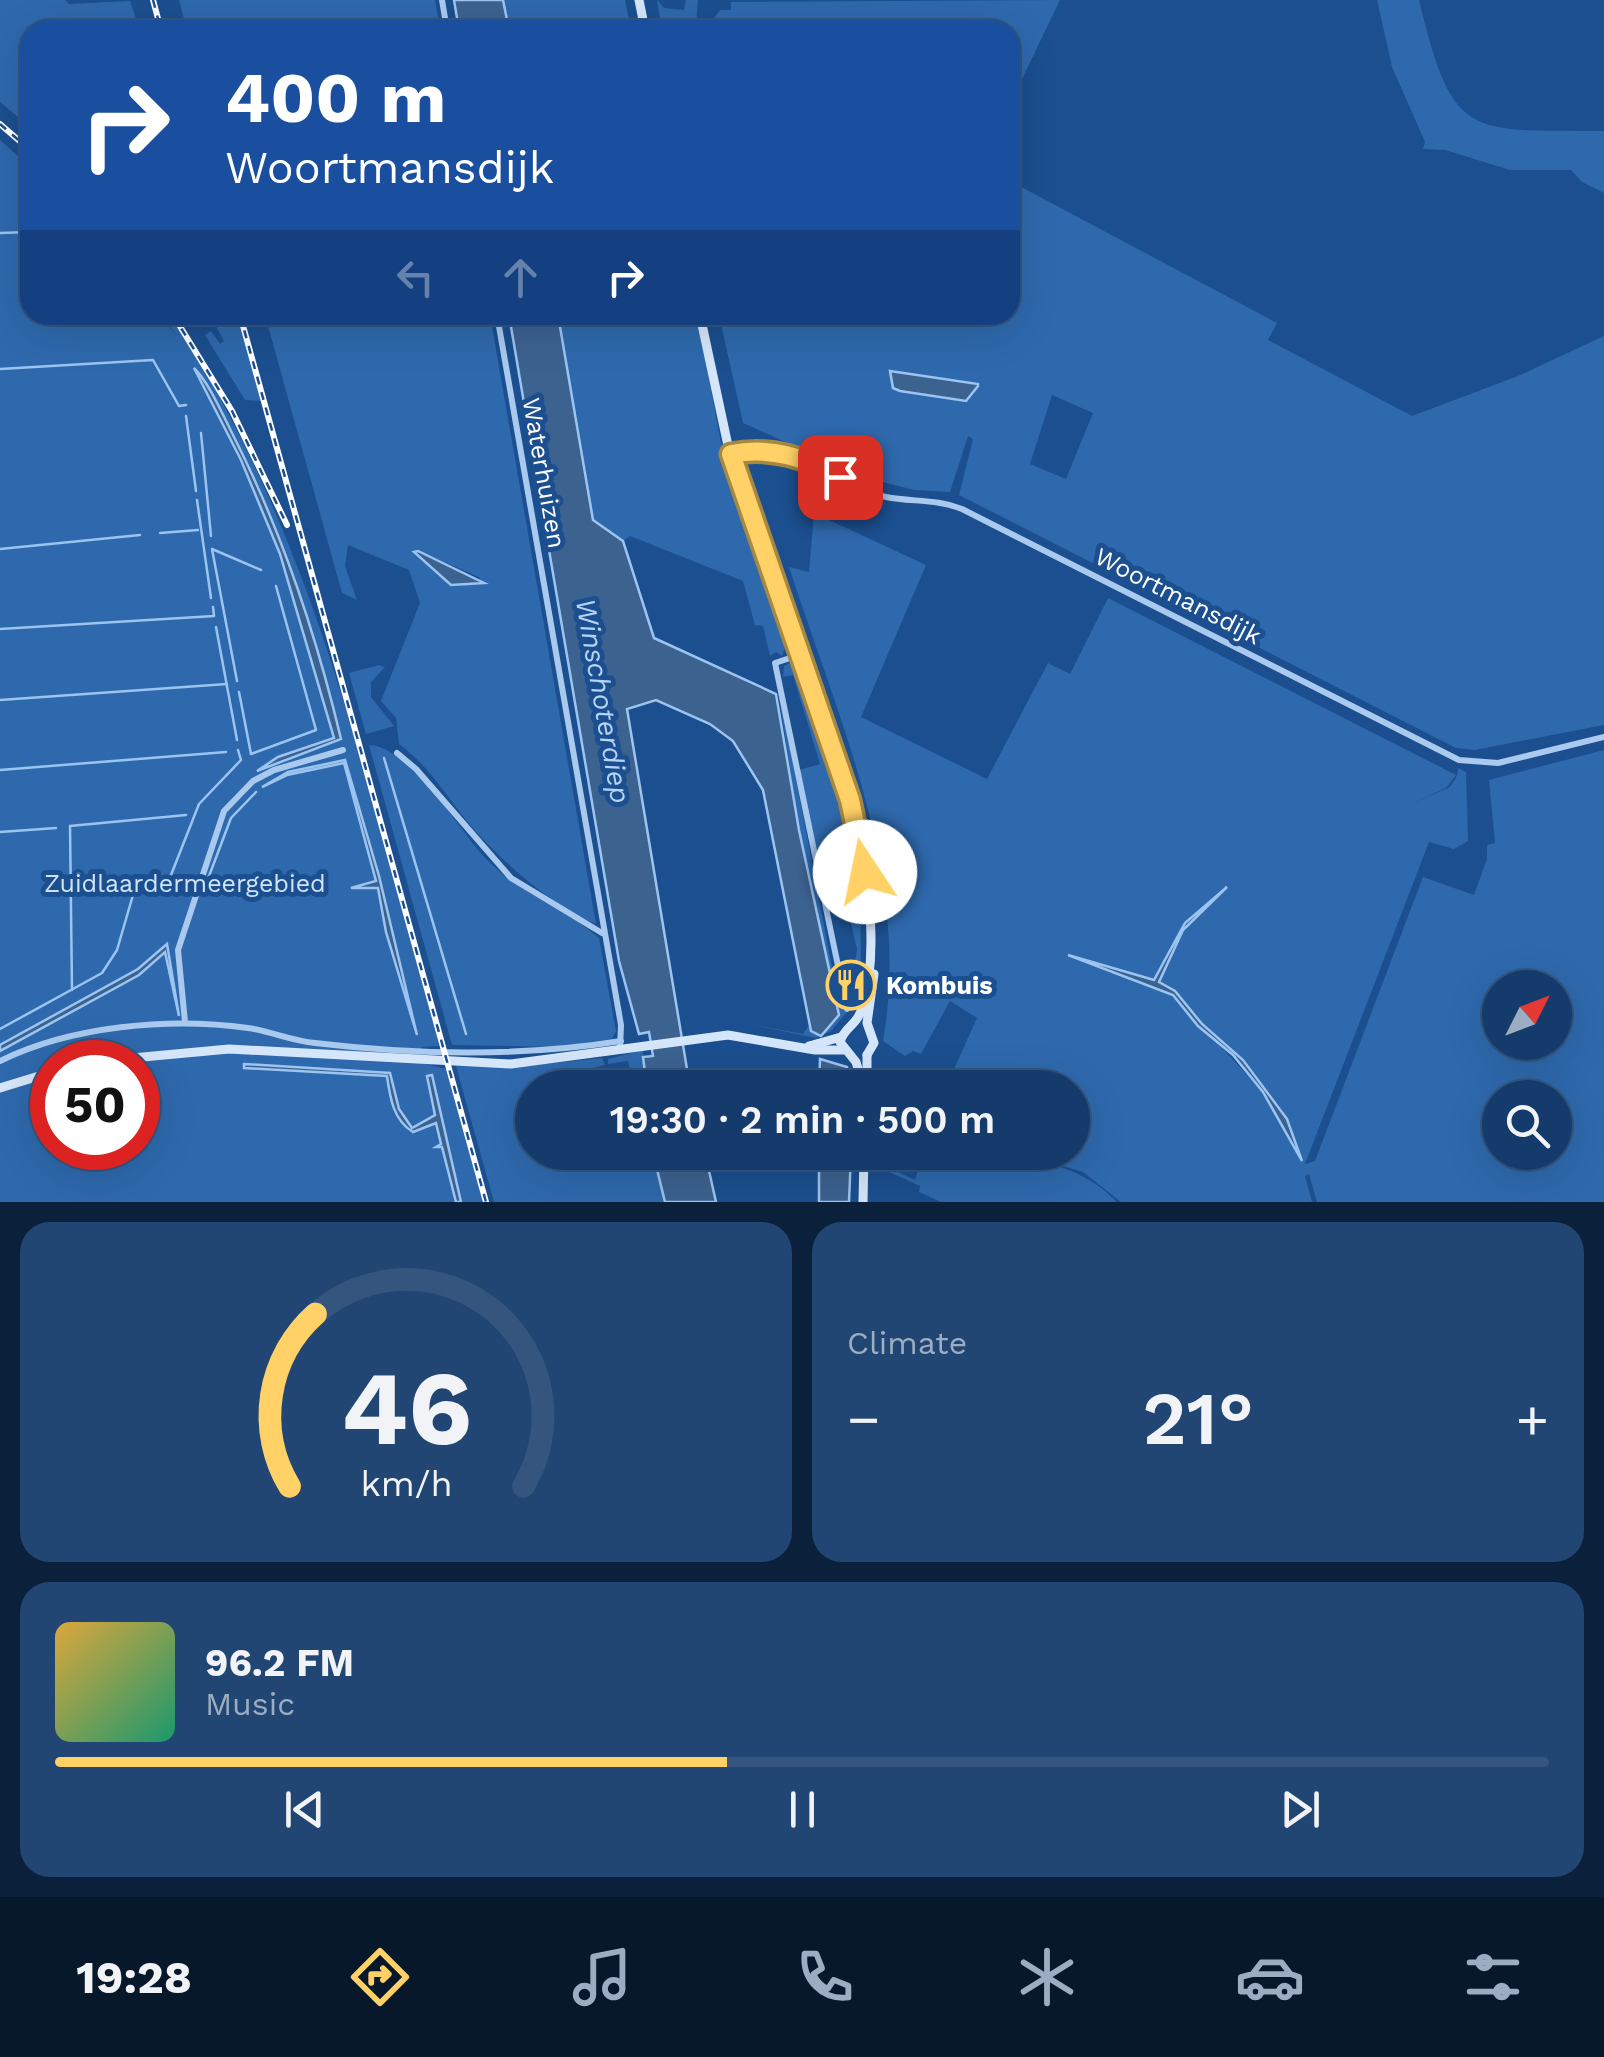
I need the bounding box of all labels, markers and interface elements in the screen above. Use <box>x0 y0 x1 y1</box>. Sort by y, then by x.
text: 400 m <box>225 57 446 139</box>
icon: right <box>60 60 190 190</box>
text: Woortmansdijk <box>225 141 554 194</box>
icon: left <box>388 250 443 305</box>
icon: ahead <box>493 250 548 305</box>
icon: right <box>598 250 653 305</box>
street label: Waterhuizen <box>516 395 572 551</box>
pin <box>798 435 883 520</box>
icon: arrive <box>813 450 868 505</box>
street label: Woortmansdijk <box>1090 542 1266 650</box>
water label: Winschoterdiep <box>569 596 637 806</box>
position arrow <box>813 820 917 924</box>
park label: Zuidlaardermeergebied <box>44 869 326 898</box>
restaurant icon: Kombuis <box>825 959 877 1011</box>
north arrow <box>1482 970 1572 1060</box>
map controls <box>1482 970 1572 1170</box>
place label: Kombuis <box>886 971 993 1000</box>
speed limit sign: 50 <box>30 1040 160 1170</box>
button: search <box>1482 1080 1572 1170</box>
text: 19:30 · 2 min · 500 m <box>610 1098 995 1142</box>
text: Climate <box>847 1324 967 1362</box>
text: 46 <box>340 1347 472 1469</box>
text: 21° <box>1142 1374 1254 1462</box>
text: − <box>847 1387 880 1451</box>
text: + <box>1516 1387 1549 1451</box>
text: km/h <box>360 1463 452 1505</box>
text: 96.2 FM <box>205 1641 354 1685</box>
text: Music <box>205 1685 295 1723</box>
icon: previous <box>277 1782 332 1837</box>
icon: pause <box>775 1782 830 1837</box>
icon: next <box>1273 1782 1328 1837</box>
icon: directions <box>345 1942 415 2012</box>
icon: music <box>567 1942 637 2012</box>
icon: phone <box>790 1942 860 2012</box>
icon: climate <box>1012 1942 1082 2012</box>
icon: car <box>1235 1942 1305 2012</box>
icon: filters <box>1458 1942 1528 2012</box>
text: 19:28 <box>76 1951 192 2004</box>

